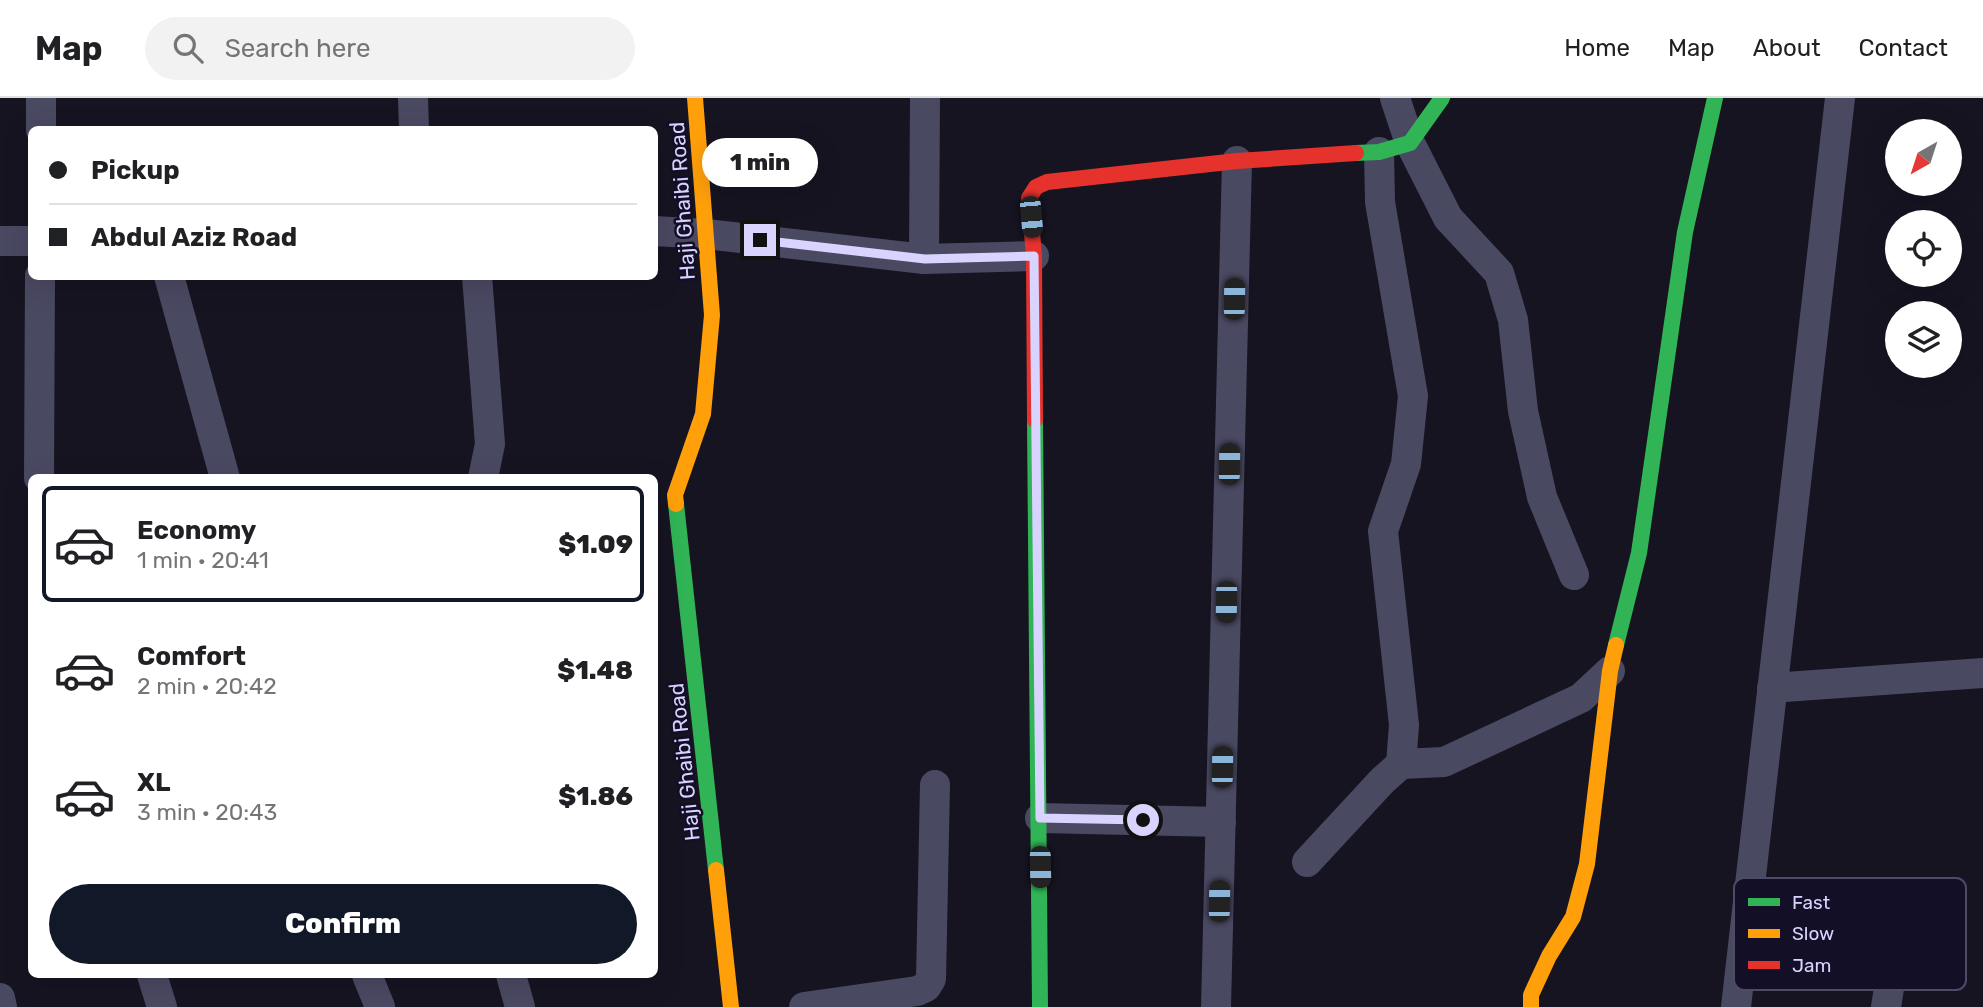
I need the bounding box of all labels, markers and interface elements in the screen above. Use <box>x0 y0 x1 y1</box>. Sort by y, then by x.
search box <box>145 17 635 80</box>
text: Map <box>35 29 103 68</box>
icon: search <box>169 29 207 67</box>
text: Search here <box>225 33 370 64</box>
text: Home <box>1564 34 1630 62</box>
text: Map <box>1668 34 1715 62</box>
text: About <box>1753 34 1821 62</box>
text: Contact <box>1859 34 1948 62</box>
north arrow <box>1885 119 1962 196</box>
map controls <box>1885 119 1962 378</box>
street label: Haji Ghaibi Road <box>664 121 700 281</box>
callout: 1 min <box>702 138 818 188</box>
text: 1 min <box>730 148 790 176</box>
text: Pickup <box>91 155 180 186</box>
car <box>1019 195 1044 239</box>
button: locate <box>1885 210 1962 287</box>
text: Abdul Aziz Road <box>91 222 297 253</box>
route end <box>744 224 776 256</box>
car <box>1224 278 1245 320</box>
button: layers <box>1885 301 1962 378</box>
car <box>1219 443 1240 485</box>
icon: car <box>53 513 116 576</box>
text: Economy <box>137 515 256 546</box>
text: $1.09 <box>558 529 633 560</box>
text: 1 min · 20:41 <box>137 546 269 574</box>
car <box>1216 581 1237 623</box>
icon: car <box>53 639 116 702</box>
text: Comfort <box>137 641 246 672</box>
text: $1.48 <box>557 655 633 686</box>
text: 2 min · 20:42 <box>137 672 277 700</box>
street label: Haji Ghaibi Road <box>663 682 705 842</box>
car <box>1212 746 1233 788</box>
icon: car <box>53 765 116 828</box>
text: XL <box>137 767 170 798</box>
text: $1.86 <box>558 781 633 812</box>
text: 3 min · 20:43 <box>137 798 277 826</box>
route start <box>1127 804 1159 836</box>
car <box>1030 846 1051 888</box>
legend <box>1734 878 1966 990</box>
car <box>1209 880 1230 922</box>
button: Confirm <box>49 884 637 964</box>
text: Fast <box>1792 891 1831 914</box>
text: Slow <box>1792 922 1834 945</box>
text: Jam <box>1792 954 1831 977</box>

